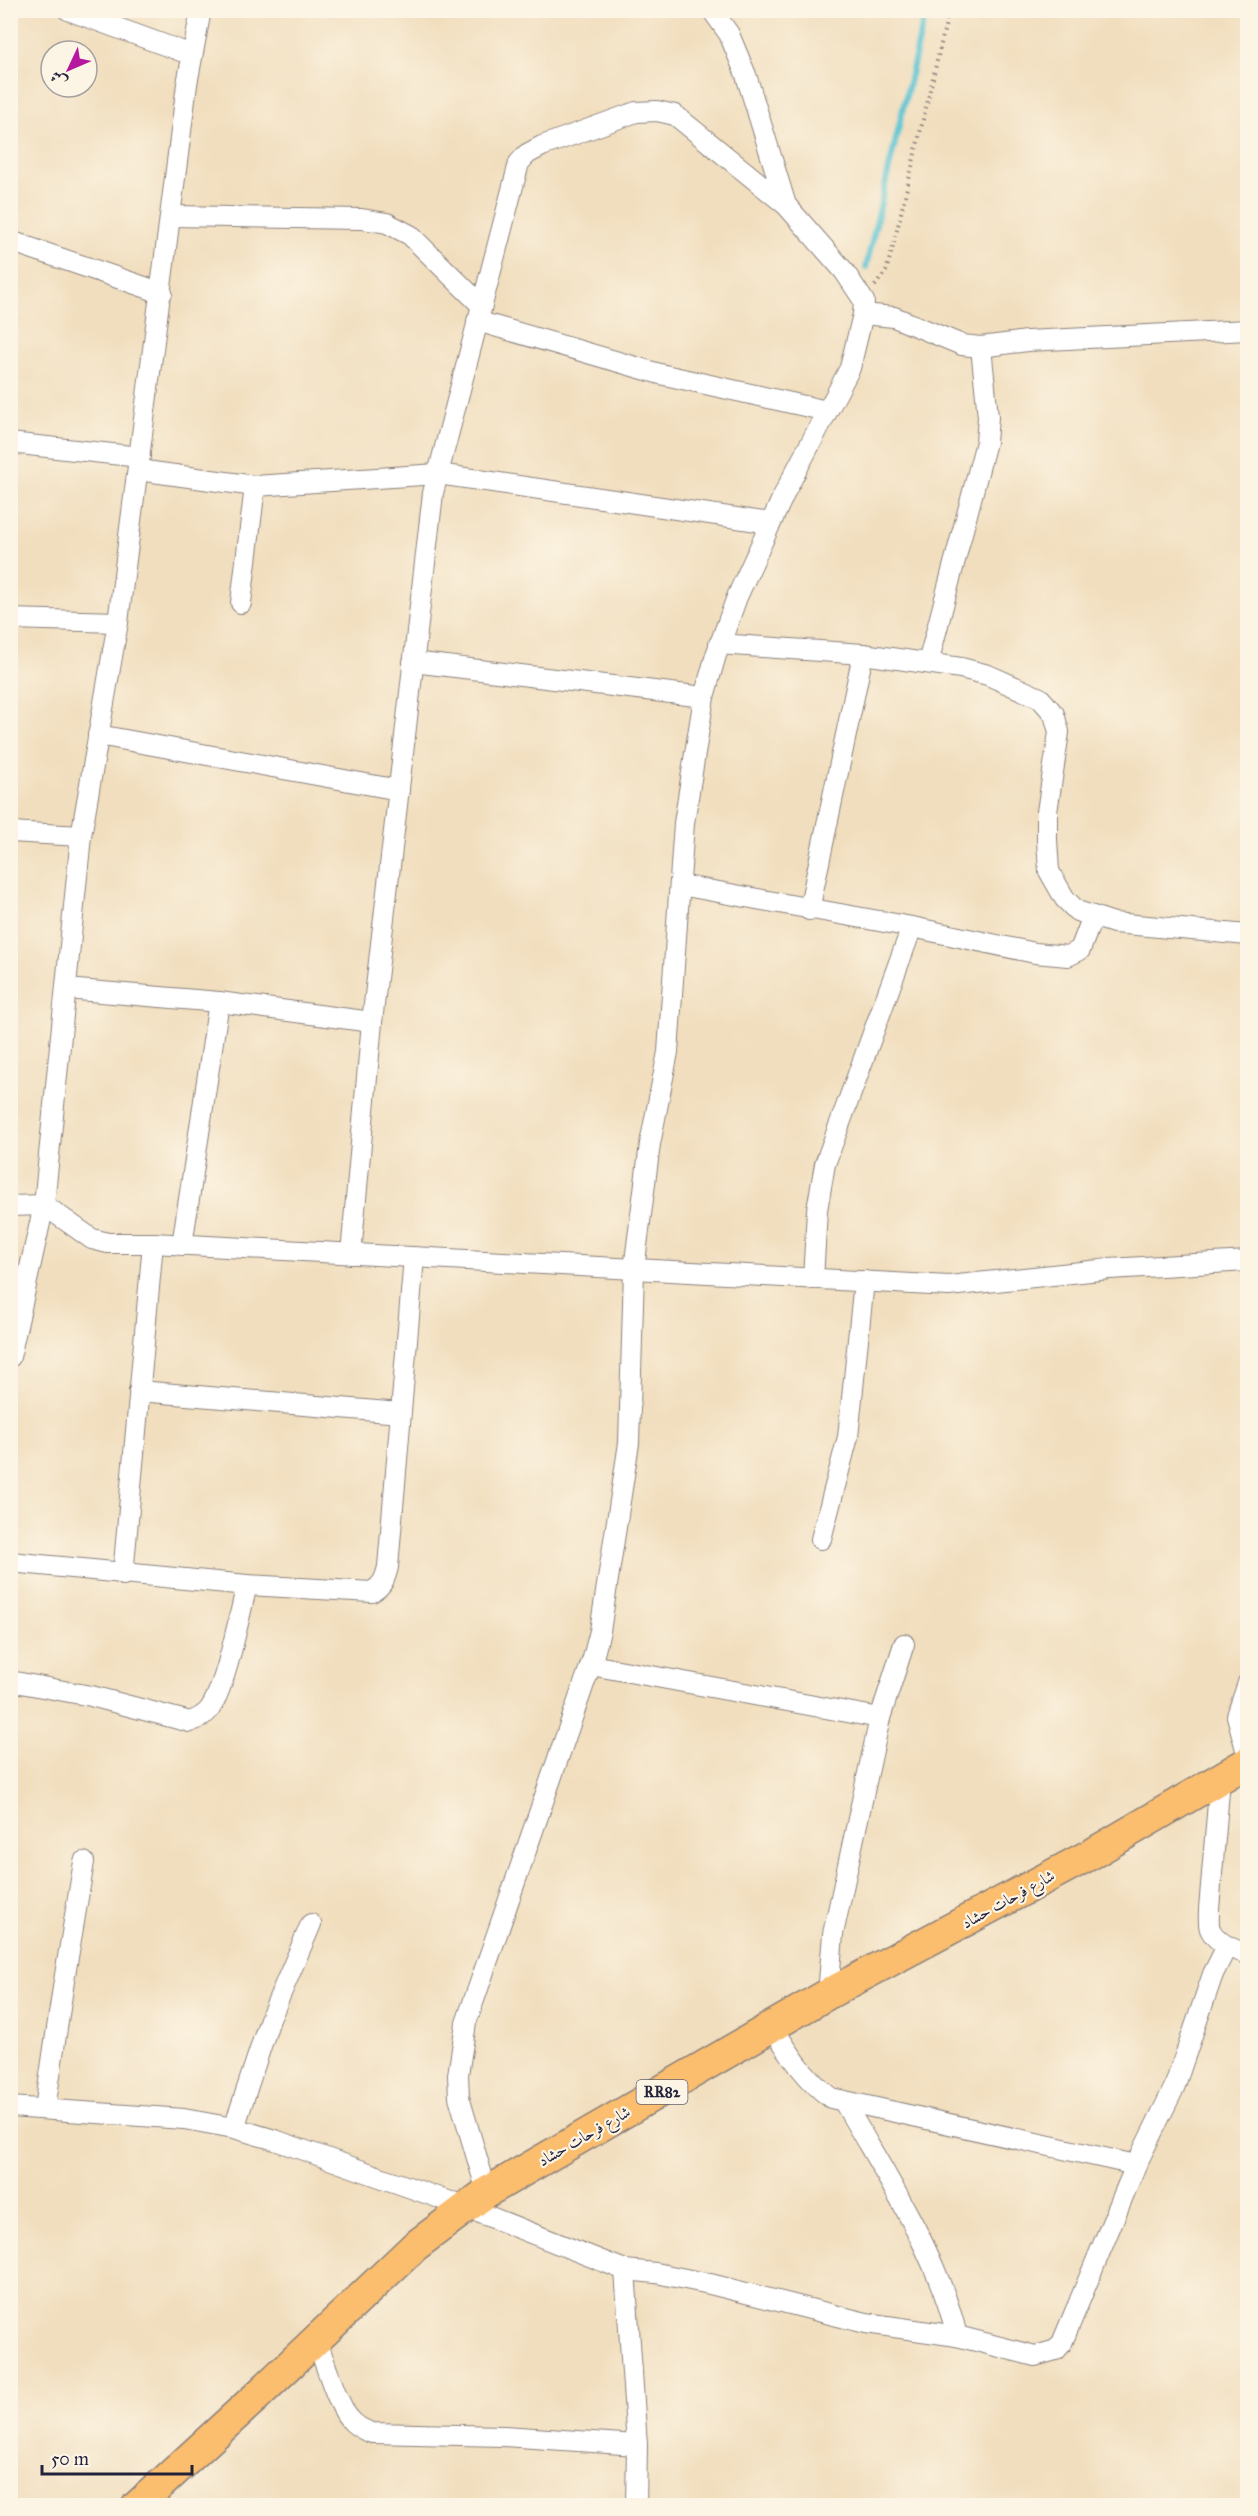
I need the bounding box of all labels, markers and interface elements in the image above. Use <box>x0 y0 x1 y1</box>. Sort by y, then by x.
north arrow <box>39 39 99 99</box>
text: ش <box>46 67 71 91</box>
street label: شارع فرحات حشاد <box>958 1866 1060 1936</box>
road number: RR82 <box>636 2080 688 2104</box>
street label: شارع فرحات حشاد <box>534 2102 636 2174</box>
scale bar <box>42 2438 192 2476</box>
text: 50 m <box>51 2448 89 2470</box>

